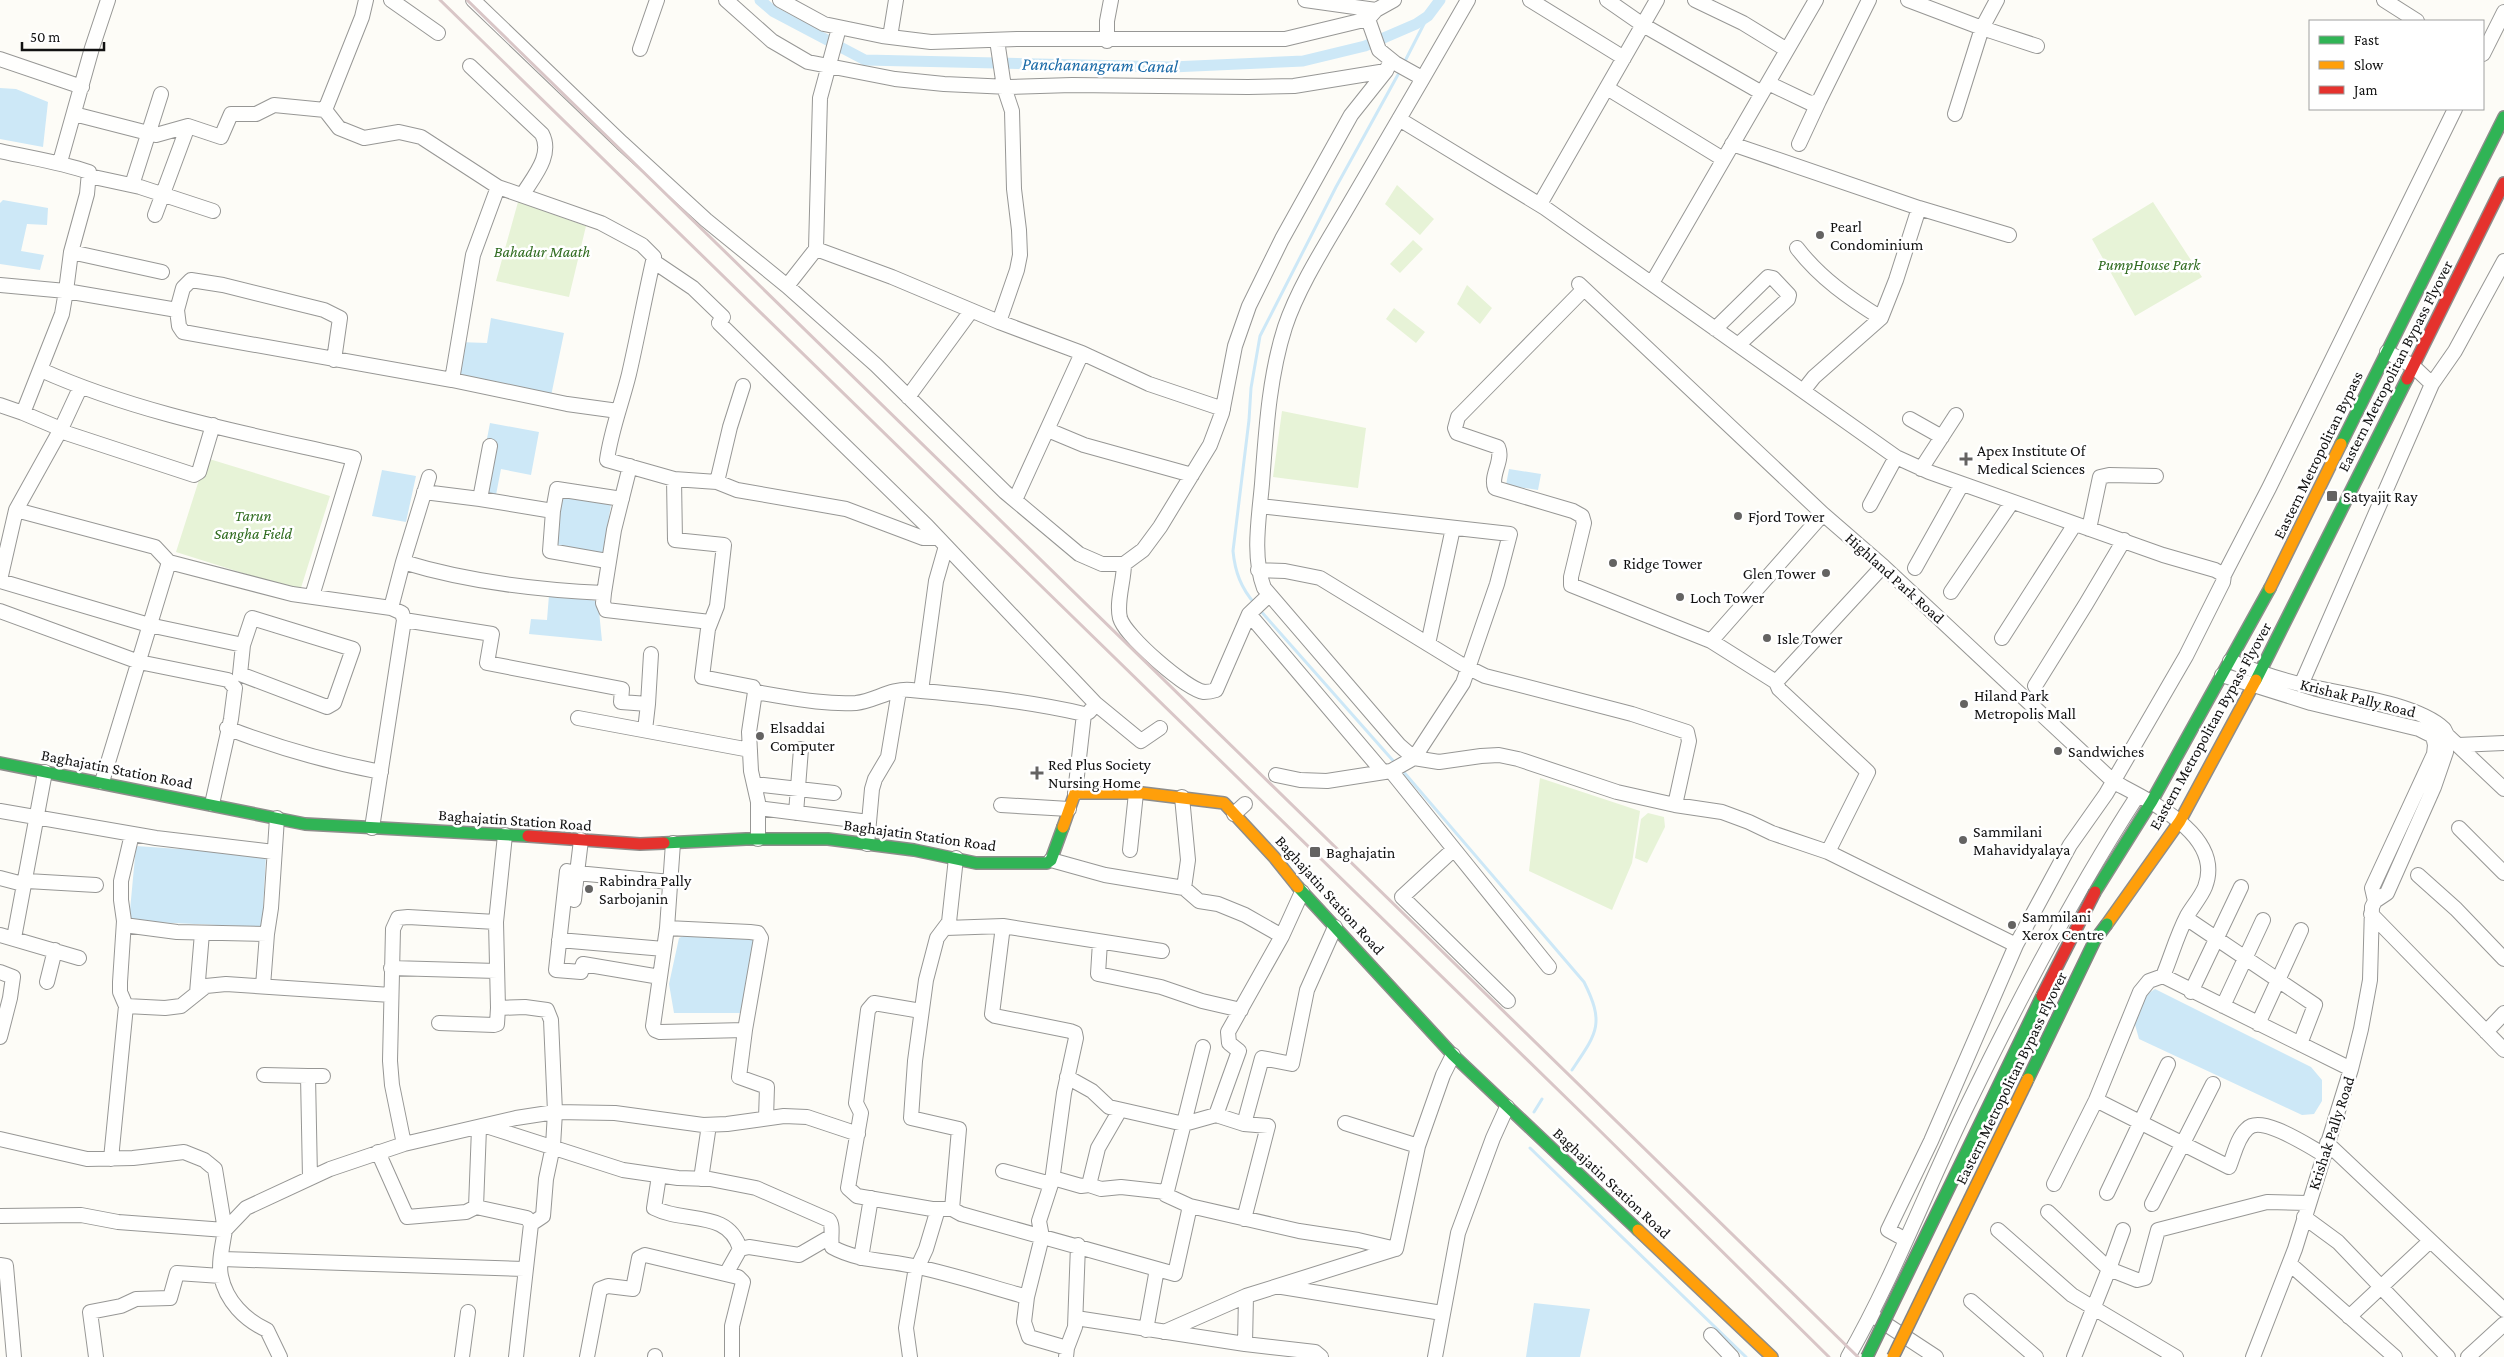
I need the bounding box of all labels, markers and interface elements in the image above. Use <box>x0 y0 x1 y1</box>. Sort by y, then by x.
scale bar <box>22 20 105 52</box>
legend <box>2309 20 2484 110</box>
text: 50 m <box>30 29 60 45</box>
text: Fast <box>2354 32 2380 48</box>
water label: Panchanangram Canal <box>1022 54 1179 76</box>
text: Slow <box>2354 57 2384 73</box>
text: Jam <box>2352 82 2377 99</box>
place label: Pearl Condominium <box>1830 218 1924 253</box>
marker: Pearl Condominium <box>1814 229 1826 241</box>
park label: Bahadur Maath <box>494 243 590 260</box>
park label: PumpHouse Park <box>2098 256 2201 274</box>
street label: Eastern Metropolitan Bypass Flyover <box>2334 257 2457 475</box>
street label: Eastern Metropolitan Bypass <box>2270 368 2367 542</box>
place label: Apex Institute Of Medical Sciences <box>1977 442 2087 477</box>
marker: Apex Institute Of Medical Sciences <box>1959 452 1973 466</box>
place label: Satyajit Ray <box>2343 488 2418 506</box>
marker: Satyajit Ray <box>2325 489 2339 503</box>
park label: Tarun Sangha Field <box>214 507 293 543</box>
place label: Fjord Tower <box>1748 508 1825 526</box>
marker: Fjord Tower <box>1732 510 1744 522</box>
street label: Highland Park Road <box>1842 529 1948 628</box>
place label: Ridge Tower <box>1623 555 1703 573</box>
marker: Ridge Tower <box>1607 557 1619 569</box>
place label: Glen Tower <box>1743 565 1816 582</box>
marker: Glen Tower <box>1820 567 1832 579</box>
place label: Loch Tower <box>1690 589 1765 606</box>
marker: Loch Tower <box>1674 591 1686 603</box>
street label: Eastern Metropolitan Bypass Flyover <box>2146 619 2275 833</box>
place label: Isle Tower <box>1777 630 1843 647</box>
marker: Isle Tower <box>1761 632 1773 644</box>
street label: Krishak Pally Road <box>2298 675 2418 722</box>
place label: Hiland Park Metropolis Mall <box>1974 687 2076 723</box>
marker: Hiland Park Metropolis Mall <box>1958 698 1970 710</box>
place label: Elsaddai Computer <box>770 719 835 755</box>
marker: Elsaddai Computer <box>754 730 766 742</box>
place label: Sandwiches <box>2068 743 2144 760</box>
marker: Sandwiches <box>2052 745 2064 757</box>
street label: Baghajatin Station Road <box>40 746 195 793</box>
place label: Red Plus Society Nursing Home <box>1048 756 1152 792</box>
marker: Red Plus Society Nursing Home <box>1030 766 1044 780</box>
street label: Baghajatin Station Road <box>438 806 593 835</box>
street label: Baghajatin Station Road <box>843 816 998 855</box>
place label: Sammilani Mahavidyalaya <box>1973 823 2071 859</box>
street label: Baghajatin Station Road <box>1271 832 1388 959</box>
marker: Sammilani Mahavidyalaya <box>1957 834 1969 846</box>
place label: Baghajatin <box>1326 844 1396 862</box>
marker: Baghajatin <box>1308 845 1322 859</box>
place label: Rabindra Pally Sarbojanin <box>599 872 692 908</box>
marker: Rabindra Pally Sarbojanin <box>583 883 595 895</box>
place label: Sammilani Xerox Centre <box>2022 908 2104 943</box>
marker: Sammilani Xerox Centre <box>2006 919 2018 931</box>
street label: Eastern Metropolitan Bypass Flyover <box>1952 969 2071 1188</box>
street label: Krishak Pally Road <box>2305 1074 2359 1192</box>
street label: Baghajatin Station Road <box>1549 1124 1674 1243</box>

